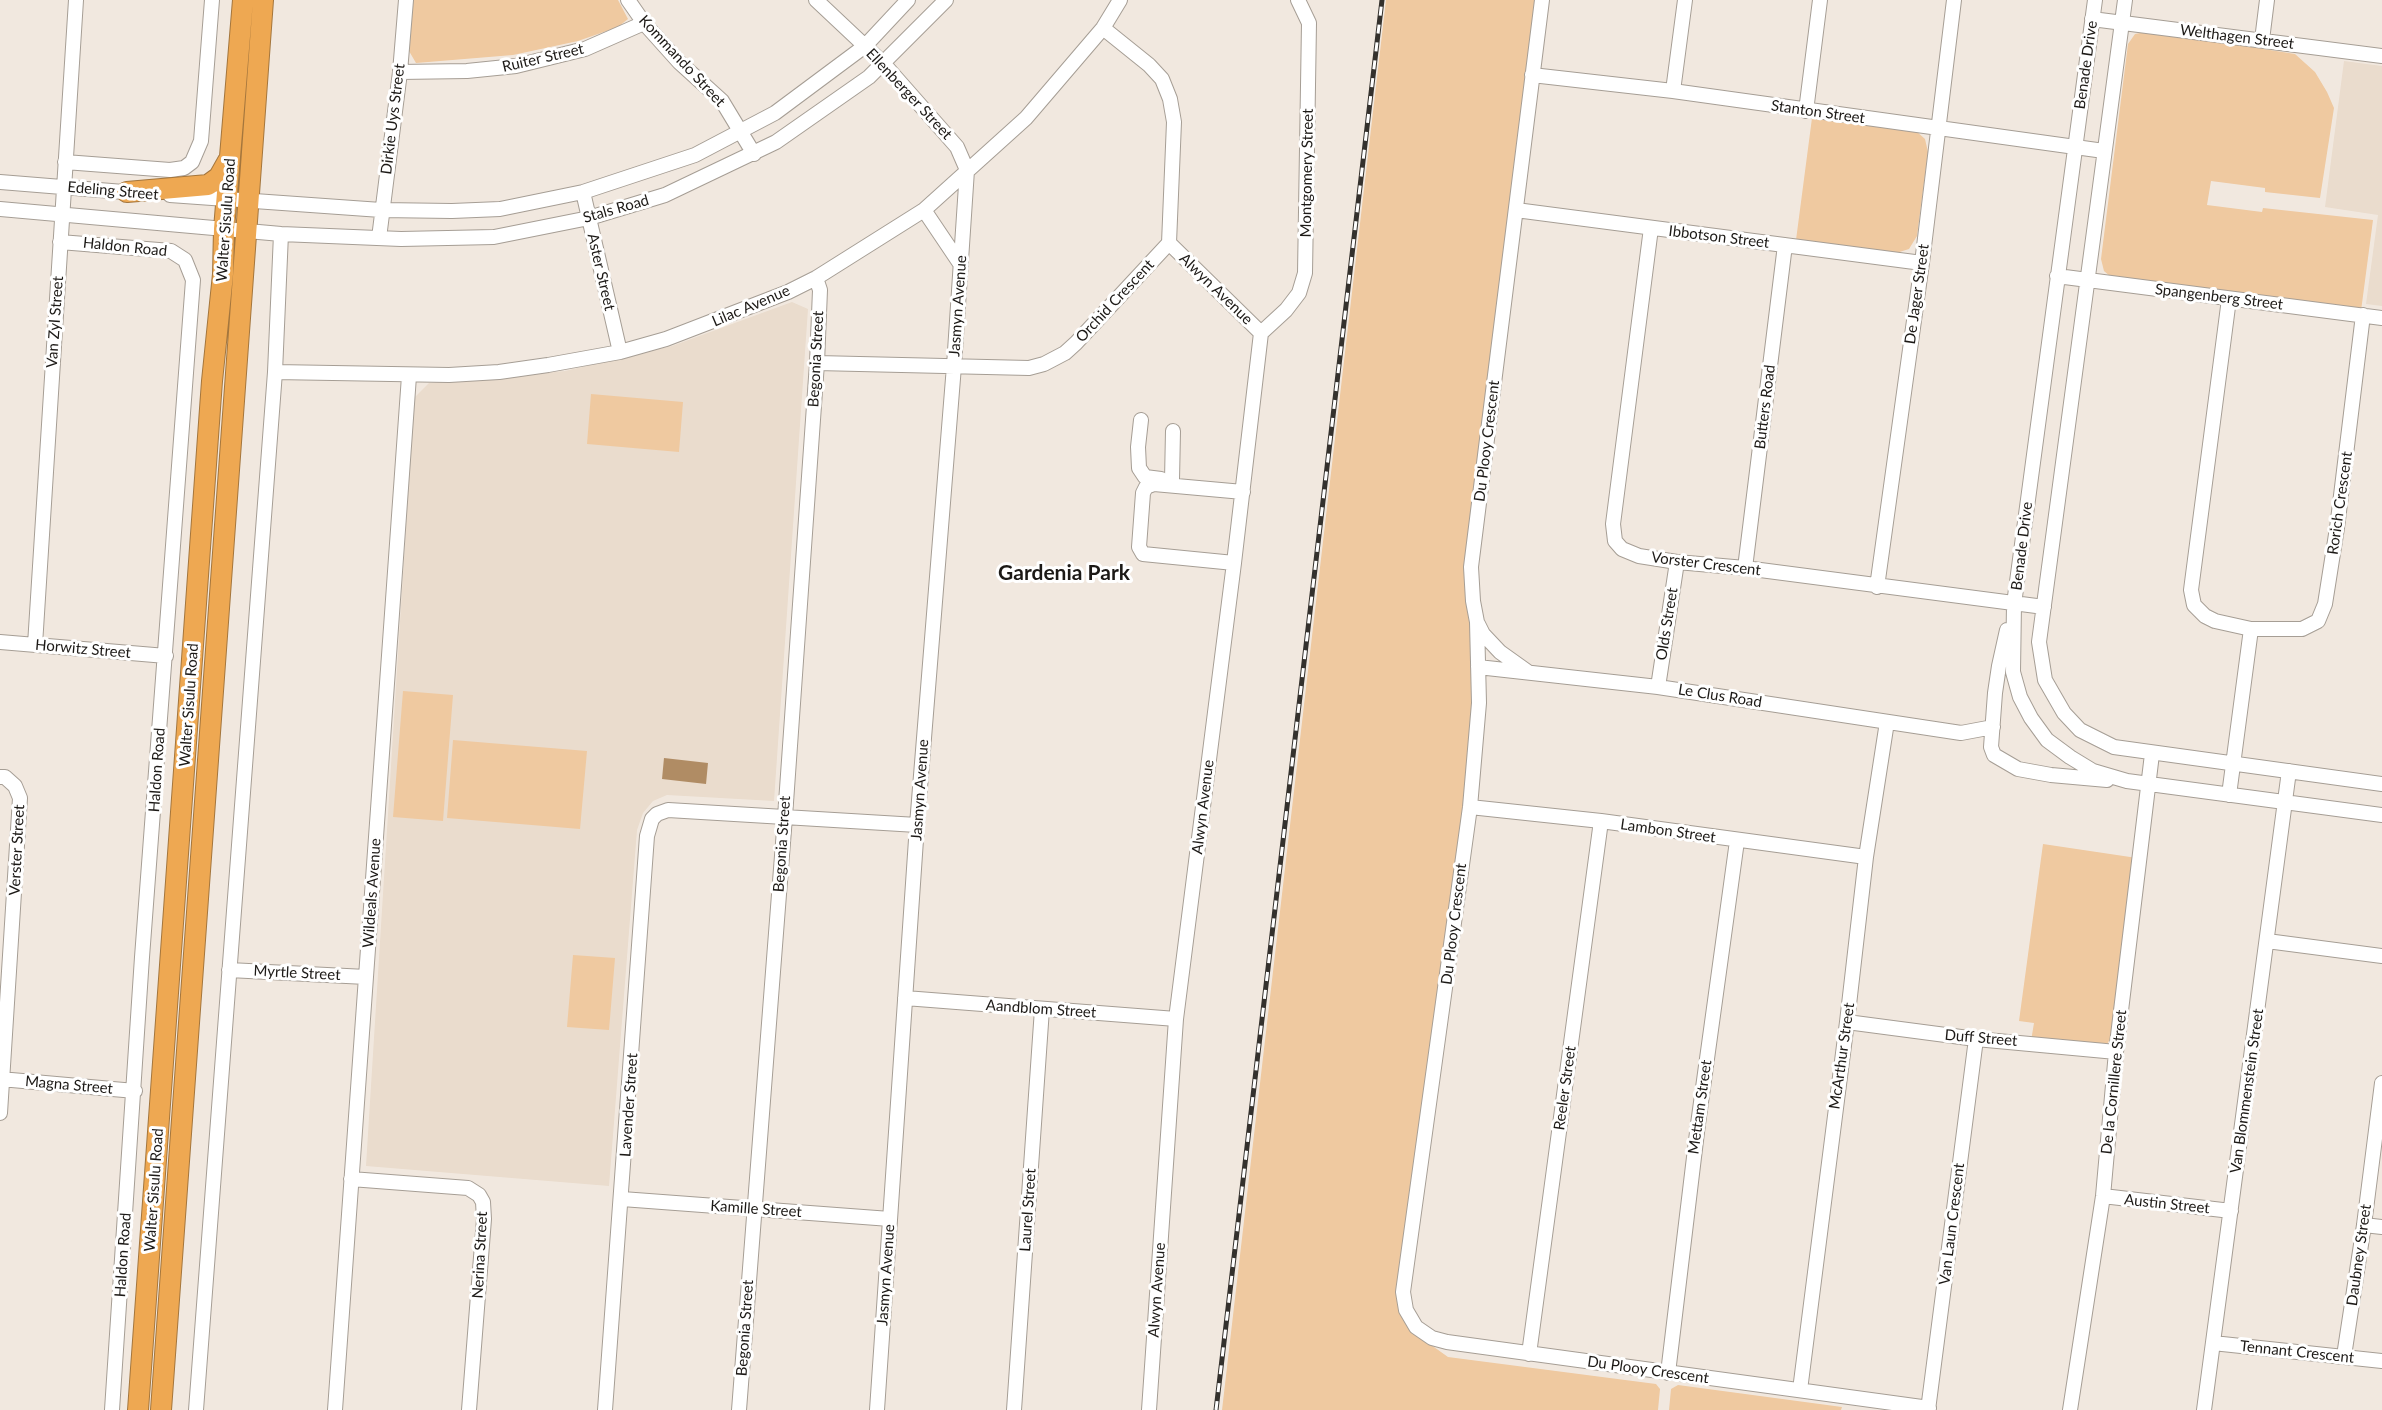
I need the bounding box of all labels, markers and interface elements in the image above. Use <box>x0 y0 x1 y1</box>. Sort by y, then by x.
street label: Kommando Street <box>635 11 729 111</box>
street label: Benade Drive <box>2071 20 2101 110</box>
street label: Welthagen Street <box>2179 21 2295 53</box>
street label: Ruiter Street <box>500 40 586 76</box>
street label: Ellenberger Street <box>862 45 956 143</box>
street label: Dirkie Uys Street <box>377 62 409 176</box>
street label: Stanton Street <box>1770 97 1866 127</box>
street label: Montgomery Street <box>1297 108 1317 238</box>
street label: Walter Sisulu Road <box>213 158 239 282</box>
street label: Edeling Street <box>67 178 159 204</box>
street label: Stals Road <box>581 191 651 227</box>
street label: Ibbotson Street <box>1668 222 1770 252</box>
street label: Aster Street <box>583 232 619 312</box>
street label: Haldon Road <box>82 234 168 260</box>
street label: De Jager Street <box>1901 243 1933 345</box>
street label: Alwyn Avenue <box>1176 250 1256 328</box>
street label: Jasmyn Avenue <box>945 255 971 357</box>
street label: Orchid Crescent <box>1072 256 1158 346</box>
street label: Van Zyl Street <box>43 276 67 368</box>
street label: Spangenberg Street <box>2154 280 2284 314</box>
street label: Lilac Avenue <box>709 282 793 330</box>
street label: Begonia Street <box>804 310 828 408</box>
street label: Butters Road <box>1751 364 1779 450</box>
street label: Du Plooy Crescent <box>1471 379 1503 503</box>
street label: Rorich Crescent <box>2324 450 2356 556</box>
street label: Benade Drive <box>2008 501 2036 591</box>
street label: Vorster Crescent <box>1650 548 1762 580</box>
district label: Gardenia Park <box>998 560 1130 586</box>
street label: Olds Street <box>1652 586 1682 662</box>
street label: Horwitz Street <box>34 636 132 662</box>
street label: Walter Sisulu Road <box>176 643 202 767</box>
street label: Le Clus Road <box>1677 681 1763 711</box>
street label: Haldon Road <box>145 727 169 813</box>
street label: Jasmyn Avenue <box>907 739 933 841</box>
street label: Alwyn Avenue <box>1188 759 1218 855</box>
street label: Begonia Street <box>770 795 794 893</box>
street label: Verster Street <box>6 804 28 896</box>
street label: Lambon Street <box>1619 815 1717 847</box>
street label: Wildeals Avenue <box>359 838 385 948</box>
street label: Du Plooy Crescent <box>1438 862 1470 986</box>
street label: Myrtle Street <box>253 962 341 984</box>
street label: Aandblom Street <box>985 996 1097 1022</box>
street label: McArthur Street <box>1826 1002 1858 1110</box>
street label: Van Blommenstein Street <box>2227 1007 2267 1175</box>
street label: De la Cornillere Street <box>2097 1009 2131 1155</box>
street label: Duff Street <box>1944 1026 2018 1050</box>
street label: Reeler Street <box>1550 1045 1580 1131</box>
street label: Lavender Street <box>616 1053 642 1157</box>
street label: Mettam Street <box>1684 1059 1716 1155</box>
street label: Magna Street <box>24 1072 114 1098</box>
street label: Walter Sisulu Road <box>141 1128 167 1252</box>
street label: Van Laun Crescent <box>1936 1162 1968 1286</box>
street label: Laurel Street <box>1016 1168 1040 1252</box>
street label: Austin Street <box>2123 1191 2211 1217</box>
street label: Kamille Street <box>710 1197 802 1221</box>
street label: Daubney Street <box>2343 1203 2375 1307</box>
street label: Nerina Street <box>469 1211 491 1299</box>
street label: Haldon Road <box>111 1212 135 1298</box>
street label: Jasmyn Avenue <box>873 1224 899 1326</box>
street label: Alwyn Avenue <box>1145 1242 1169 1338</box>
street label: Begonia Street <box>733 1279 757 1377</box>
street label: Tennant Crescent <box>2239 1337 2355 1367</box>
street label: Du Plooy Crescent <box>1586 1353 1710 1387</box>

